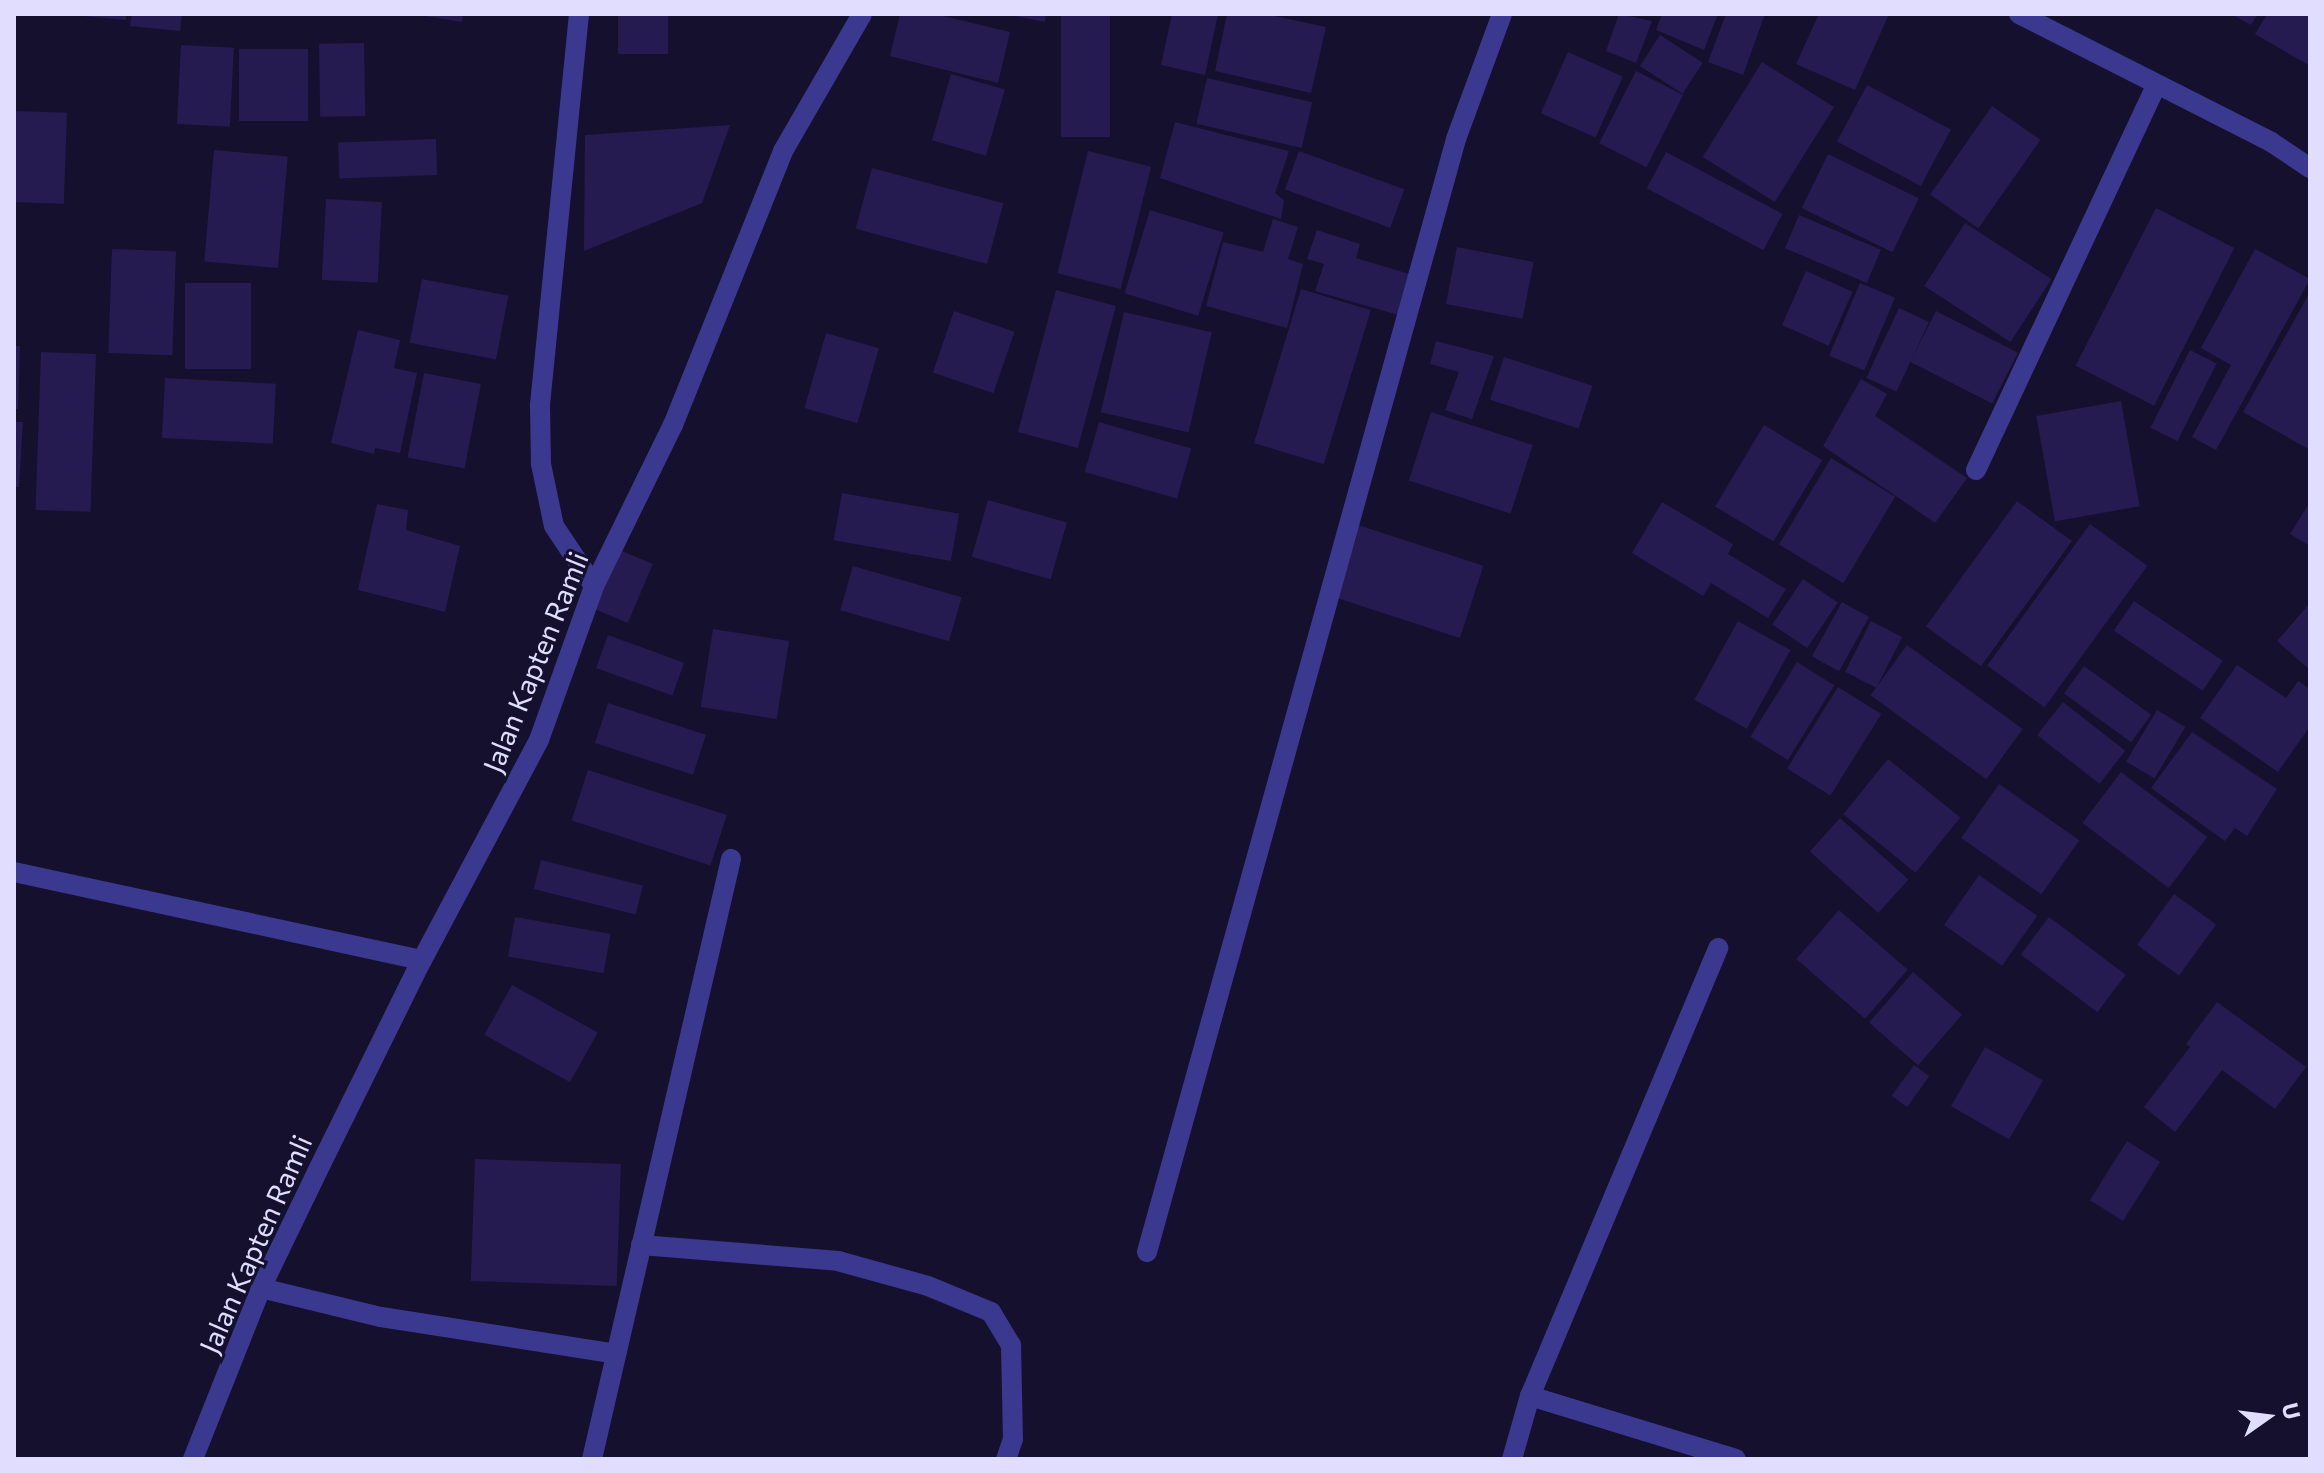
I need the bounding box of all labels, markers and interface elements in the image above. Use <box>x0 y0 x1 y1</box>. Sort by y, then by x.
street label: Jalan Kapten Ramli <box>475 547 595 777</box>
street label: Jalan Kapten Ramli <box>192 1130 318 1358</box>
north arrow <box>2228 1377 2308 1457</box>
text: U <box>2277 1400 2307 1422</box>

